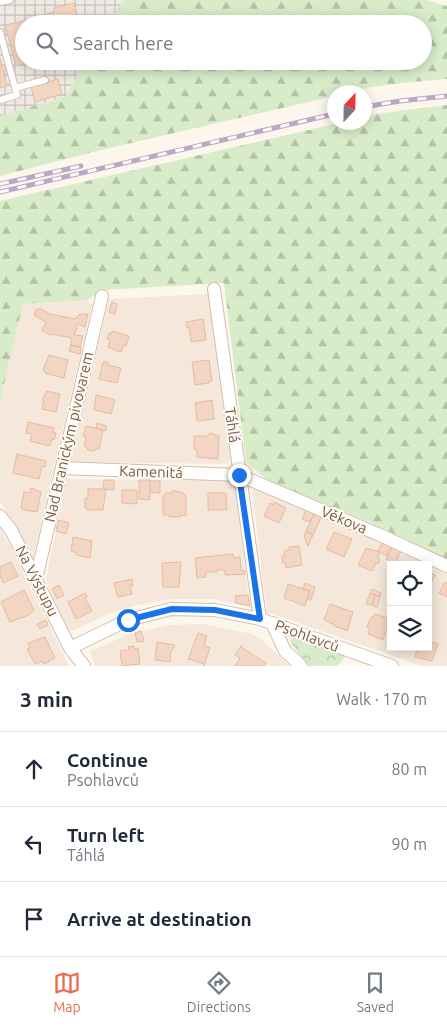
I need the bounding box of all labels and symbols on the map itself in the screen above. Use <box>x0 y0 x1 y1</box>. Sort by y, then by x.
north arrow <box>327 85 372 130</box>
street label: Nad Branickým pivovarem <box>41 350 96 524</box>
street label: Táhlá <box>222 406 243 444</box>
street label: Kamenitá <box>119 462 183 481</box>
route end <box>228 464 251 487</box>
street label: Věkova <box>319 502 370 537</box>
street label: Na Výstupu <box>12 543 62 619</box>
route start <box>117 609 140 632</box>
street label: Psohlavců <box>273 616 342 655</box>

